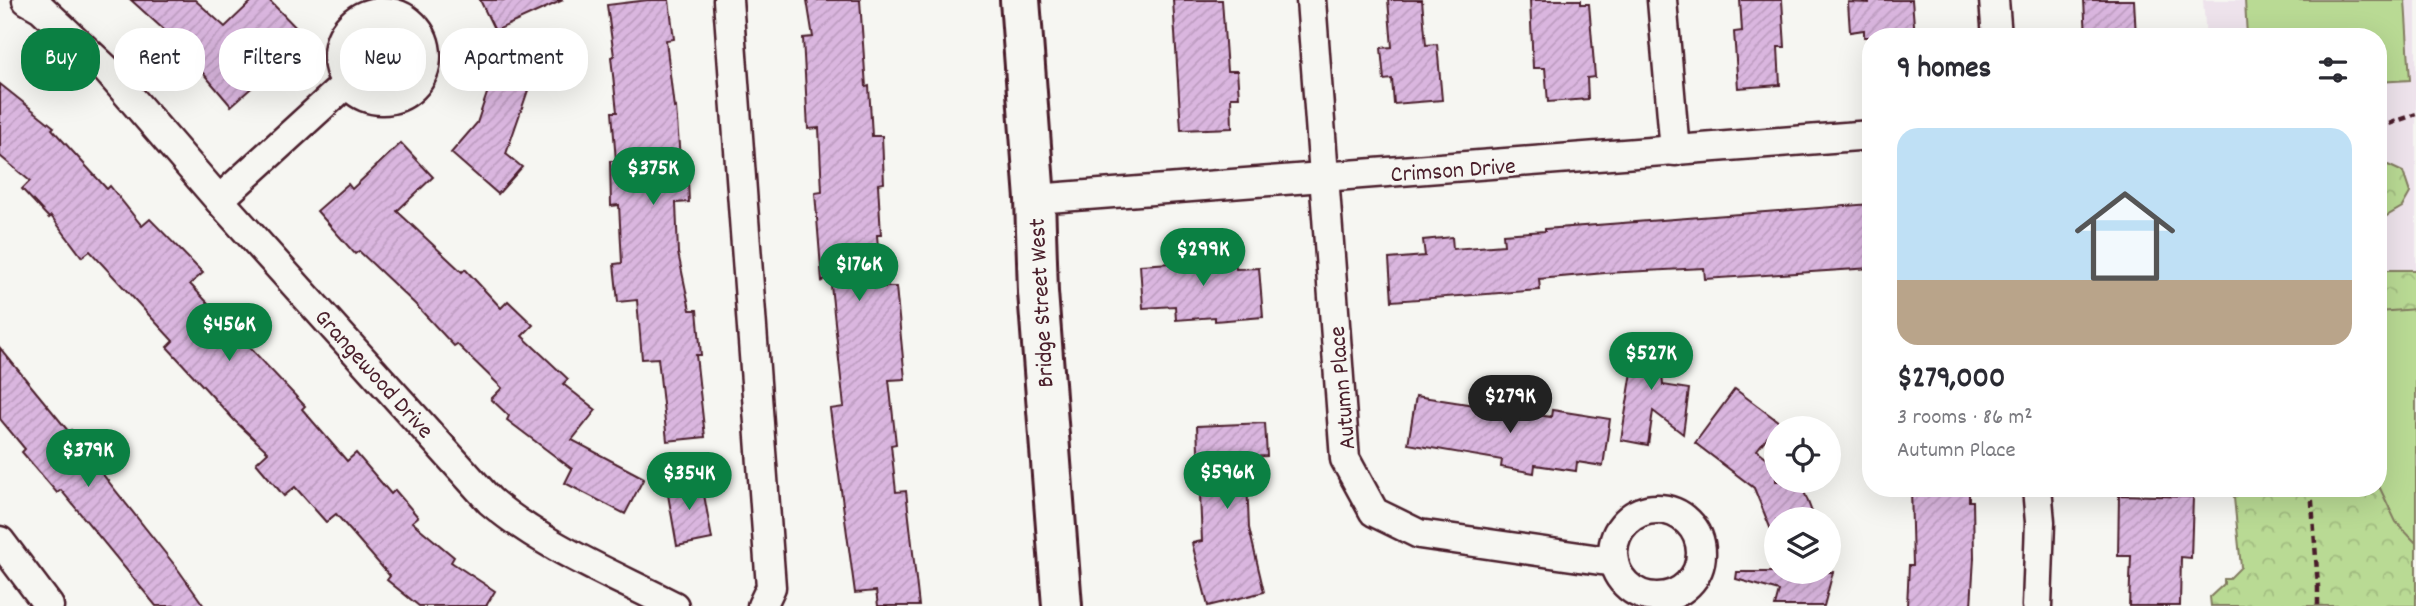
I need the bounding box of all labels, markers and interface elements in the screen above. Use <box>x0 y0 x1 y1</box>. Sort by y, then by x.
chip: Buy <box>21 28 100 91</box>
chip: Rent <box>114 28 205 91</box>
chip: Filters <box>219 28 326 91</box>
chip: New <box>340 28 426 91</box>
chip: Apartment <box>440 28 588 91</box>
text: 9 homes <box>1897 49 1991 92</box>
icon: filters <box>2314 51 2352 89</box>
pin: $375K <box>604 148 702 207</box>
street label: Crimson Drive <box>1390 151 1517 193</box>
text: $375K <box>627 153 679 186</box>
icon: home <box>2062 173 2188 299</box>
street label: Bridge Street West <box>1022 217 1064 388</box>
pin: $299K <box>1154 229 1252 288</box>
text: $299K <box>1176 234 1230 267</box>
pin: $176K <box>810 244 908 303</box>
text: $176K <box>835 249 883 282</box>
street label: Grangewood Drive <box>305 303 440 447</box>
pin: $456K <box>180 304 278 363</box>
text: $456K <box>202 309 256 342</box>
street label: Autumn Place <box>1322 325 1366 451</box>
pin: $527K <box>1602 332 1700 392</box>
text: $527K <box>1625 338 1677 371</box>
text: $279,000 <box>1897 359 2005 402</box>
pin: $279K <box>1461 376 1559 435</box>
text: $279K <box>1484 381 1536 414</box>
text: 3 rooms · 86 m² <box>1897 402 2033 435</box>
map controls <box>1764 416 1841 584</box>
button: locate <box>1764 416 1841 493</box>
pin: $379K <box>39 430 137 489</box>
text: $379K <box>62 435 114 468</box>
text: Autumn Place <box>1897 435 2016 468</box>
pin: $354K <box>640 452 738 512</box>
pin: $596K <box>1178 452 1276 511</box>
text: $596K <box>1200 457 1254 490</box>
text: $354K <box>663 458 715 491</box>
button: layers <box>1764 507 1841 584</box>

